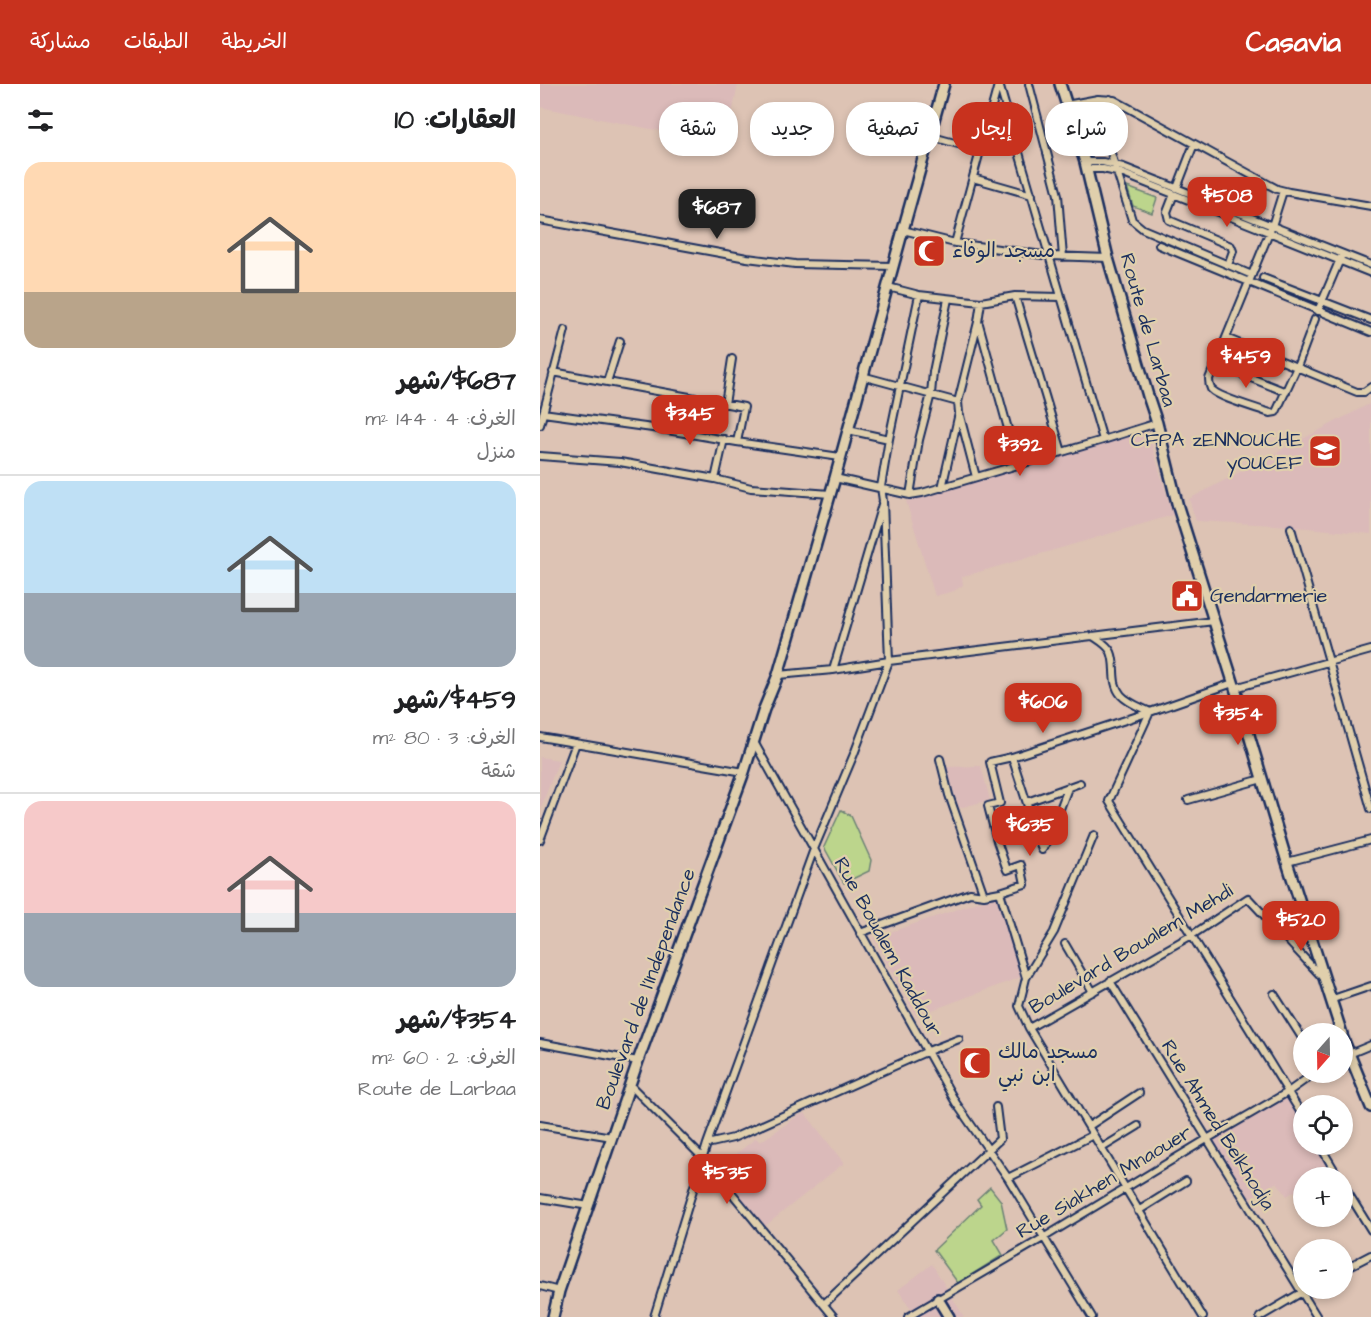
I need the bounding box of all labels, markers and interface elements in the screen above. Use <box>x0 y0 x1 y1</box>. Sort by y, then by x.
text: Casavia <box>1246 23 1341 62</box>
text: مشاركة <box>30 27 91 56</box>
text: الطبقات <box>124 27 189 56</box>
text: الخريطة <box>222 27 287 56</box>
text: العقارات: 10 <box>394 102 516 138</box>
chip: شقة <box>659 102 738 156</box>
chip: جديد <box>750 102 834 156</box>
chip: تصفية <box>846 102 940 156</box>
chip: إيجار <box>952 102 1033 156</box>
chip: شراء <box>1045 102 1128 156</box>
icon: filters <box>24 104 57 137</box>
pin: $508 <box>1191 177 1263 228</box>
text: $508 <box>1202 182 1252 210</box>
pin: $687 <box>681 189 753 240</box>
text: $687 <box>693 194 741 222</box>
icon: home <box>216 201 324 309</box>
mosque icon: مسجد الوفاء <box>911 233 947 269</box>
place label: مسجد الوفاء <box>952 237 1055 265</box>
street label: Route de Larbaa <box>1113 250 1183 410</box>
pin: $459 <box>1210 338 1282 389</box>
text: $459 <box>1221 343 1271 371</box>
text: $687/شهر <box>397 363 516 399</box>
pin: $345 <box>654 395 726 446</box>
text: $345 <box>665 400 715 428</box>
text: الغرف: 4 · 144 m² <box>365 405 516 433</box>
pin: $392 <box>984 426 1056 477</box>
place label: CFPA zENNOUCHE yOUCEF <box>1131 426 1302 478</box>
text: $392 <box>998 431 1042 459</box>
school or university icon: CFPA zENNOUCHE yOUCEF <box>1307 433 1343 469</box>
text: منزل <box>477 438 516 466</box>
icon: home <box>216 520 324 628</box>
public building icon: Gendarmerie <box>1169 578 1205 614</box>
place label: Gendarmerie <box>1210 582 1328 610</box>
text: $459/شهر <box>396 682 516 718</box>
pin: $606 <box>1007 683 1079 734</box>
text: $606 <box>1019 688 1067 716</box>
pin: $354 <box>1202 695 1274 746</box>
text: $354 <box>1213 700 1263 728</box>
text: الغرف: 3 · 80 m² <box>373 724 516 752</box>
text: شقة <box>481 757 516 785</box>
pin: $635 <box>994 806 1066 857</box>
text: $635 <box>1006 811 1054 839</box>
icon: home <box>216 840 324 948</box>
street label: Rue Boualem Kaddour <box>827 852 949 1042</box>
street label: Boulevard de l'Independance <box>589 864 703 1114</box>
street label: Boulevard Boualem Mehdi <box>1024 877 1238 1021</box>
pin: $520 <box>1265 901 1337 952</box>
text: $520 <box>1276 906 1326 934</box>
text: $354/شهر <box>397 1002 516 1038</box>
north arrow <box>1293 1023 1353 1083</box>
map controls <box>1293 1023 1353 1299</box>
street label: Rue Ahmed Belkhodja <box>1154 1034 1282 1216</box>
place label: مسجد مالك ابن نبي <box>998 1038 1098 1092</box>
text: الغرف: 2 · 60 m² <box>372 1044 516 1072</box>
mosque icon: مسجد مالك ابن نبي <box>957 1045 993 1081</box>
text: Route de Larbaa <box>358 1075 516 1103</box>
button: locate <box>1293 1095 1353 1155</box>
street label: Rue Siakhen Mnaouer <box>1011 1118 1197 1246</box>
pin: $535 <box>691 1154 763 1205</box>
text: $535 <box>702 1159 752 1187</box>
button: + <box>1293 1167 1353 1227</box>
button: − <box>1293 1239 1353 1299</box>

